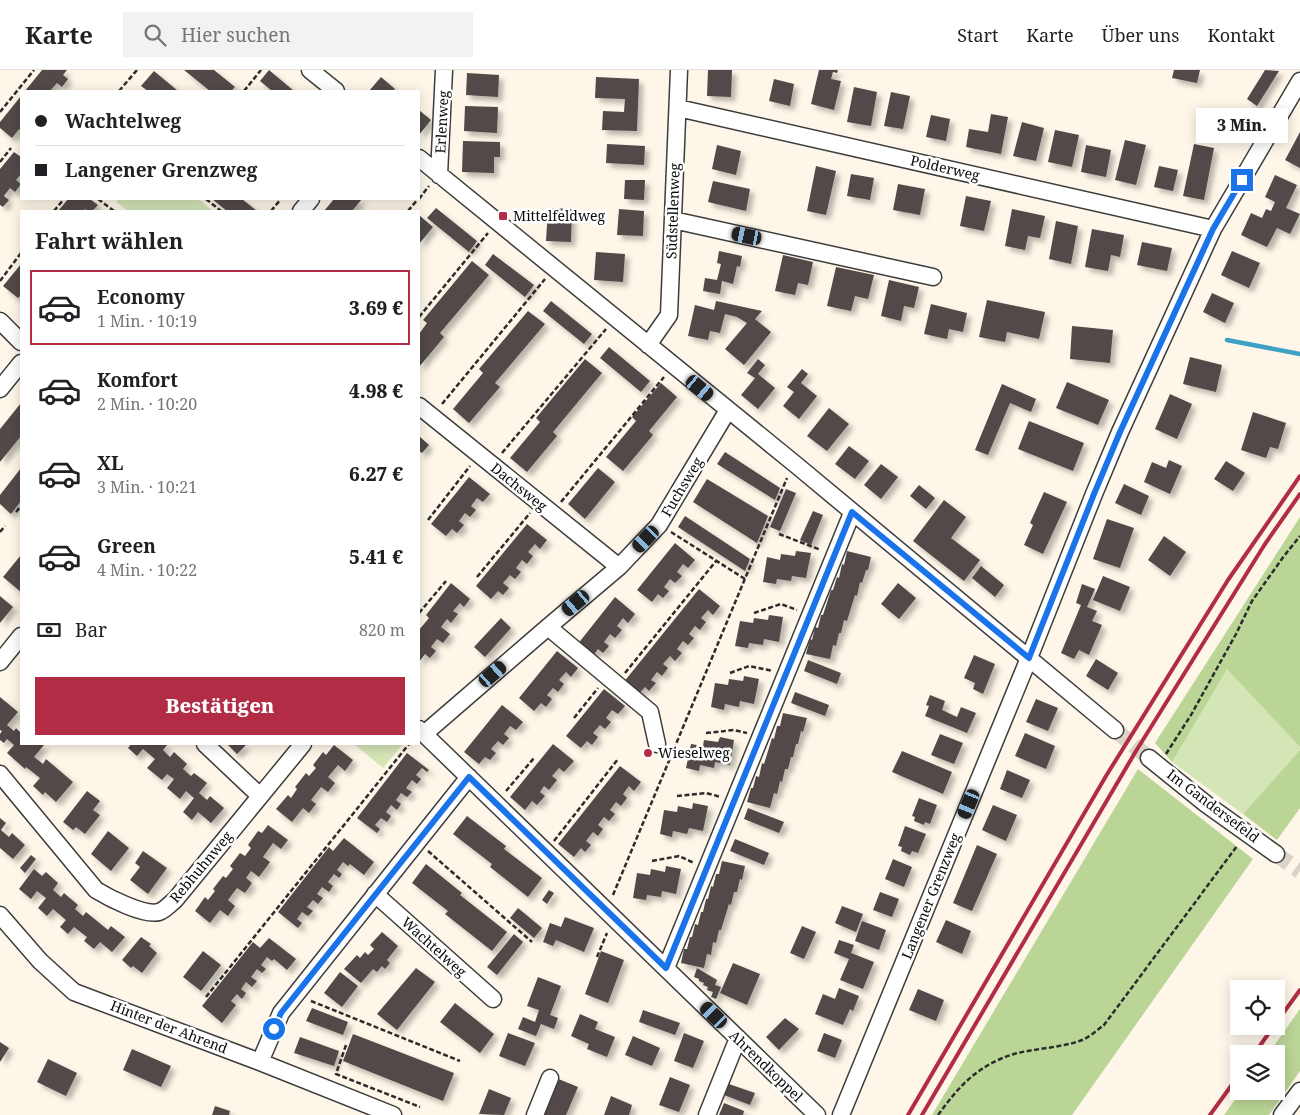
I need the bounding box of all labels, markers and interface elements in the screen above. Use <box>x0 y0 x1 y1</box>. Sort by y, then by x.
search box <box>123 12 473 57</box>
text: Karte <box>25 18 93 51</box>
icon: search <box>141 21 169 49</box>
text: Hier suchen <box>181 22 291 48</box>
text: Start <box>957 23 998 47</box>
text: Karte <box>1026 23 1074 47</box>
text: Über uns <box>1102 23 1179 47</box>
text: Kontakt <box>1207 23 1275 47</box>
street label: Erlenweg <box>430 89 453 154</box>
text: Wachtelweg <box>65 108 181 134</box>
callout: 3 Min. <box>1196 108 1288 142</box>
text: 3 Min. <box>1217 114 1267 136</box>
street label: Polderweg <box>909 150 982 185</box>
text: Langener Grenzweg <box>65 157 257 183</box>
street label: Südstellenweg <box>661 162 684 259</box>
route end <box>1231 169 1253 191</box>
place label: Mittelfeldweg <box>513 206 605 225</box>
marker: Mittelfeldweg <box>497 210 509 222</box>
text: Fahrt wählen <box>35 225 184 255</box>
car <box>730 226 763 246</box>
text: Economy <box>97 284 185 310</box>
icon: car <box>37 285 82 330</box>
text: 3.69 € <box>349 295 403 321</box>
text: 1 Min. · 10:19 <box>97 310 197 332</box>
text: Komfort <box>97 367 178 393</box>
icon: car <box>37 368 82 413</box>
car <box>683 373 716 403</box>
text: 4.98 € <box>349 378 403 404</box>
text: 2 Min. · 10:20 <box>97 393 197 415</box>
text: XL <box>97 450 123 476</box>
icon: car <box>37 451 82 496</box>
street label: Fuchsweg <box>656 453 707 520</box>
street label: Dachsweg <box>487 458 552 515</box>
text: 6.27 € <box>349 461 403 487</box>
text: 3 Min. · 10:21 <box>97 476 197 498</box>
car <box>630 523 661 555</box>
text: Green <box>97 533 156 559</box>
icon: car <box>37 534 82 579</box>
text: 5.41 € <box>349 544 403 570</box>
text: 4 Min. · 10:22 <box>97 559 197 581</box>
car <box>559 588 592 618</box>
icon: cash <box>35 616 63 644</box>
text: Bar <box>75 617 107 643</box>
text: 820 m <box>359 619 405 641</box>
car <box>476 658 509 690</box>
button: Bestätigen <box>35 677 405 735</box>
place label: Wieselweg <box>658 743 730 762</box>
marker: Wieselweg <box>642 747 654 759</box>
street label: Im Gandersefeld <box>1163 765 1264 847</box>
car <box>956 787 981 821</box>
street label: Rebhuhnweg <box>165 826 236 907</box>
street label: Langener Grenzweg <box>896 829 965 962</box>
street label: Wachtelweg <box>398 912 471 981</box>
map controls <box>1230 980 1285 1100</box>
button: locate <box>1230 980 1285 1035</box>
street label: Hinter der Ahrend <box>108 995 231 1058</box>
car <box>697 999 730 1031</box>
route start <box>263 1018 285 1040</box>
street label: Ahrendkoppel <box>725 1026 808 1106</box>
button: layers <box>1230 1045 1285 1100</box>

